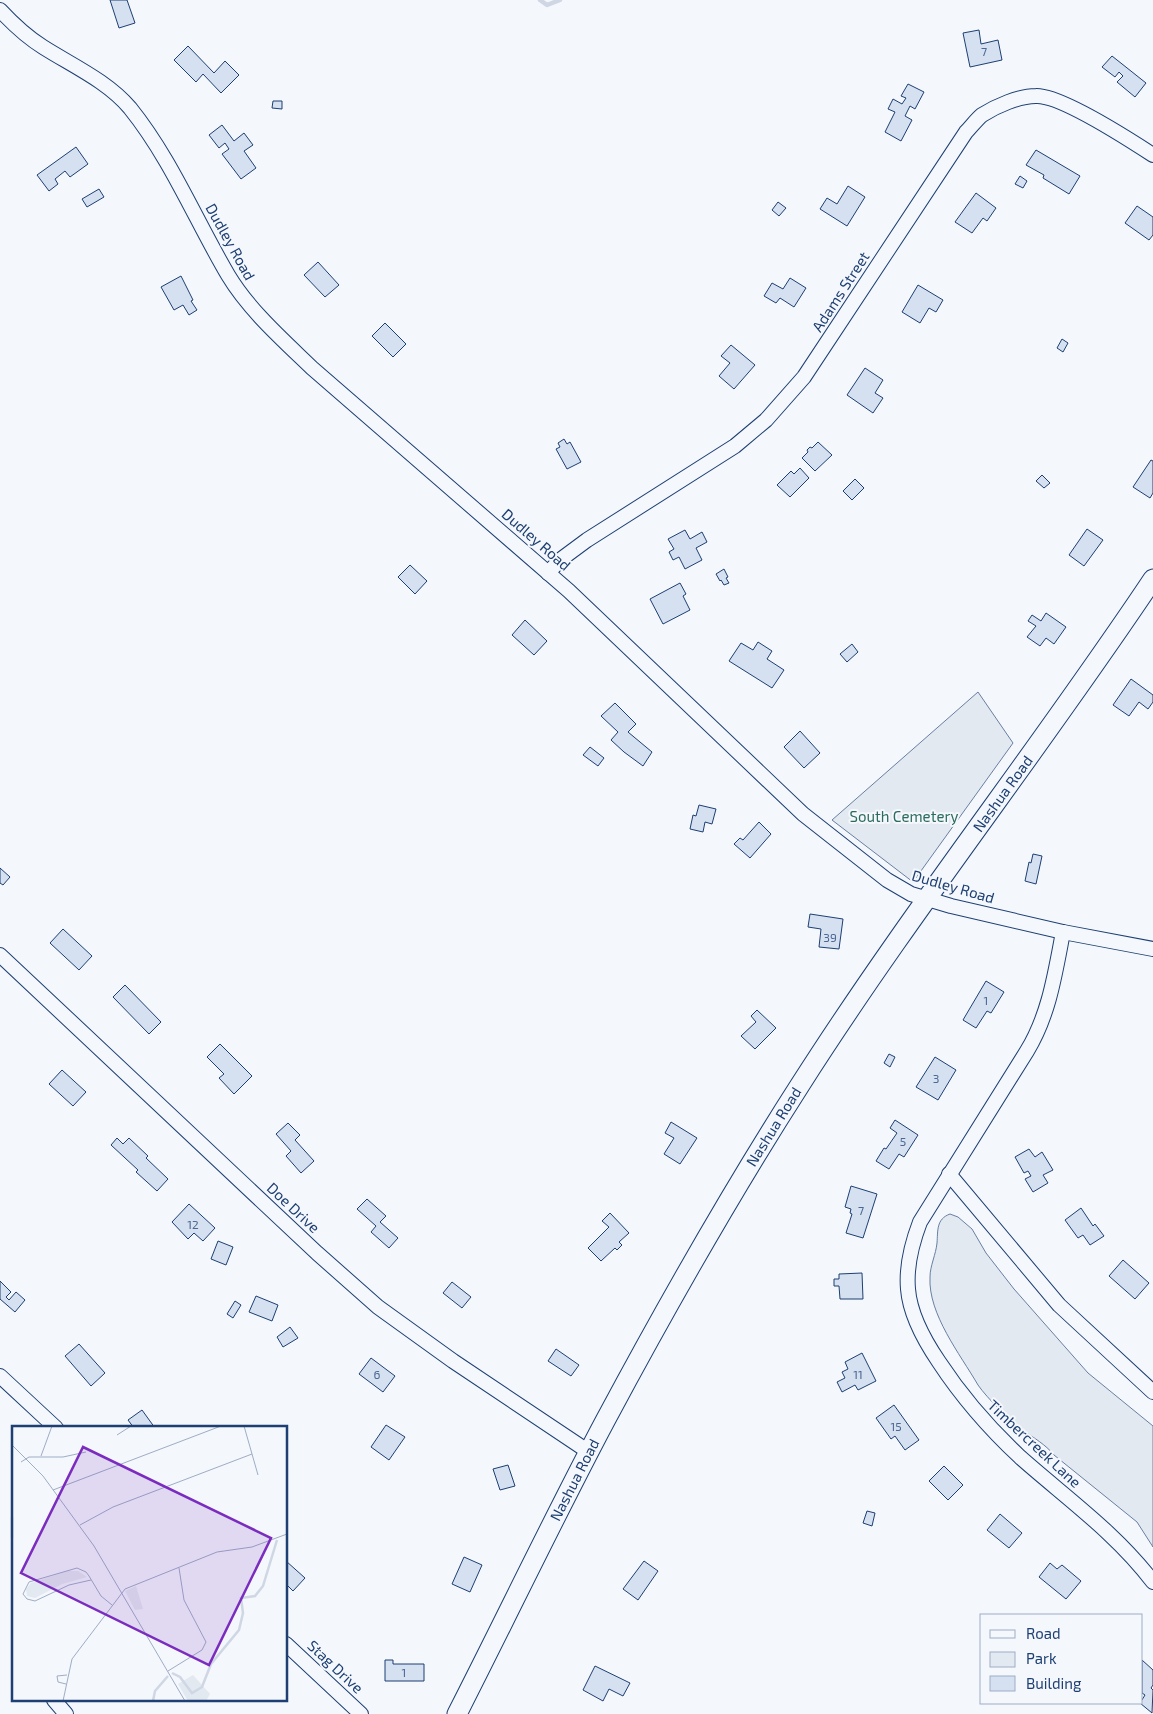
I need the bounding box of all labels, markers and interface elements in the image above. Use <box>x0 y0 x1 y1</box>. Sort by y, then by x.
house number: 7 <box>981 44 987 58</box>
street label: Dudley Road <box>202 200 259 283</box>
street label: Adams Street <box>808 248 873 335</box>
street label: Dudley Road <box>499 505 575 574</box>
street label: Nashua Road <box>969 752 1036 835</box>
park label: South Cemetery <box>850 807 958 825</box>
street label: Dudley Road <box>910 866 997 906</box>
house number: 39 <box>823 930 837 944</box>
house number: 1 <box>984 993 988 1007</box>
house number: 3 <box>933 1071 939 1085</box>
street label: Nashua Road <box>742 1084 805 1169</box>
house number: 5 <box>900 1134 906 1148</box>
street label: Doe Drive <box>264 1178 324 1236</box>
house number: 7 <box>858 1203 864 1217</box>
house number: 12 <box>187 1217 199 1231</box>
house number: 6 <box>374 1367 381 1381</box>
house number: 11 <box>853 1367 863 1381</box>
street label: Timbercreek Lane <box>984 1395 1085 1491</box>
house number: 15 <box>890 1419 902 1433</box>
inset map <box>12 1426 288 1702</box>
street label: Nashua Road <box>546 1435 603 1524</box>
legend <box>980 1614 1143 1704</box>
text: Road <box>1026 1624 1061 1642</box>
street label: Stag Drive <box>304 1636 367 1697</box>
text: Park <box>1026 1649 1057 1667</box>
house number: 1 <box>402 1665 406 1679</box>
text: Building <box>1026 1674 1082 1692</box>

